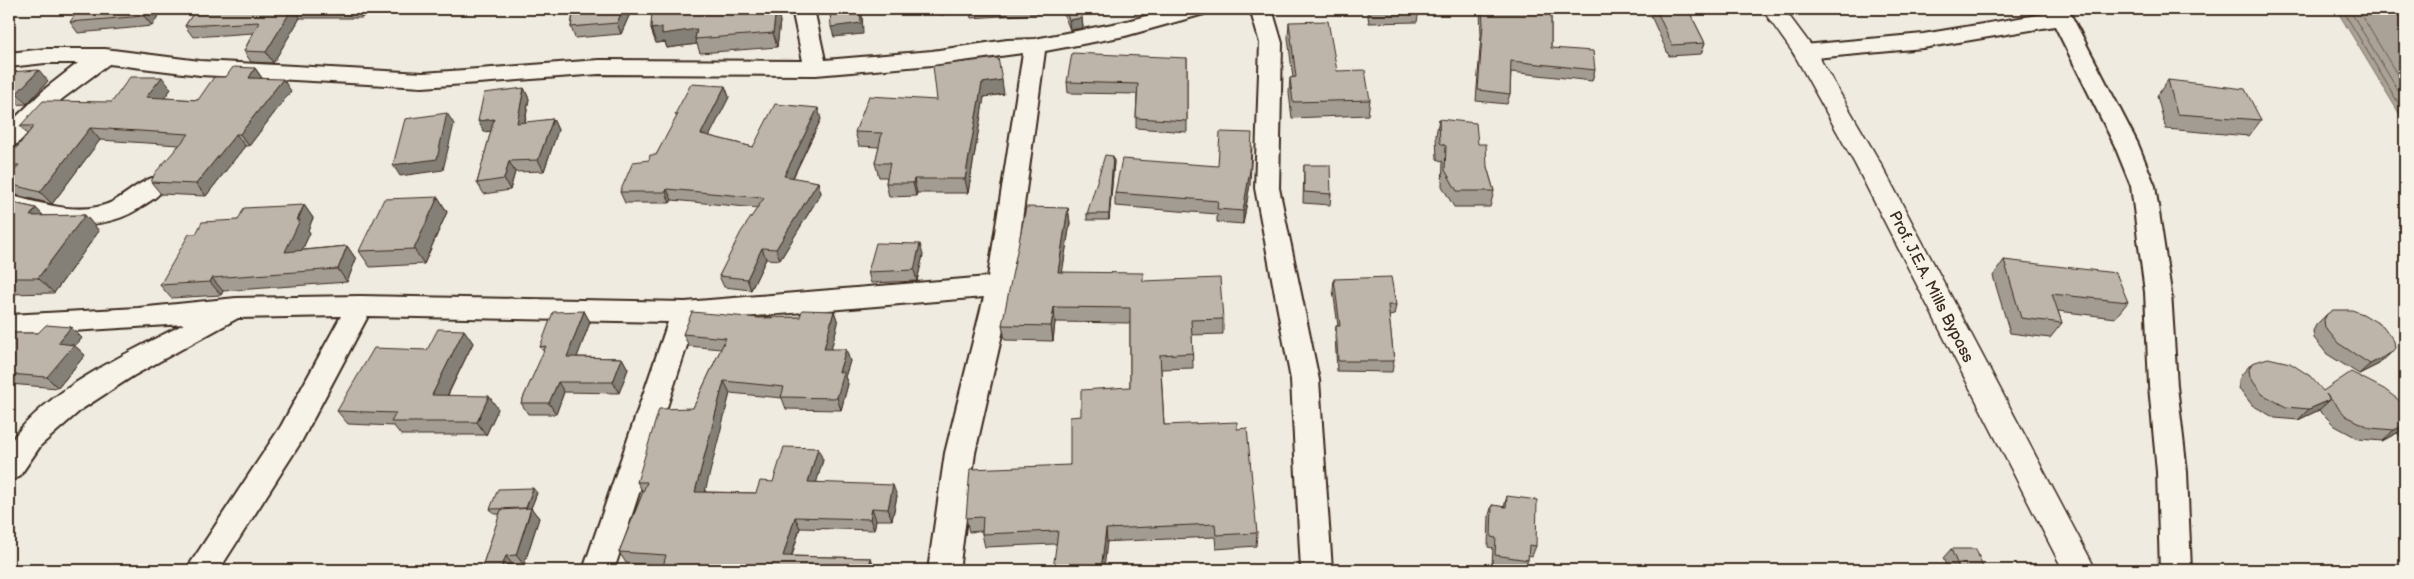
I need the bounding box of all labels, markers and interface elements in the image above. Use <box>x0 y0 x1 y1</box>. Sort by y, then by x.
street label: Prof. J.E.A. Mills Bypass <box>1885 208 1977 366</box>

